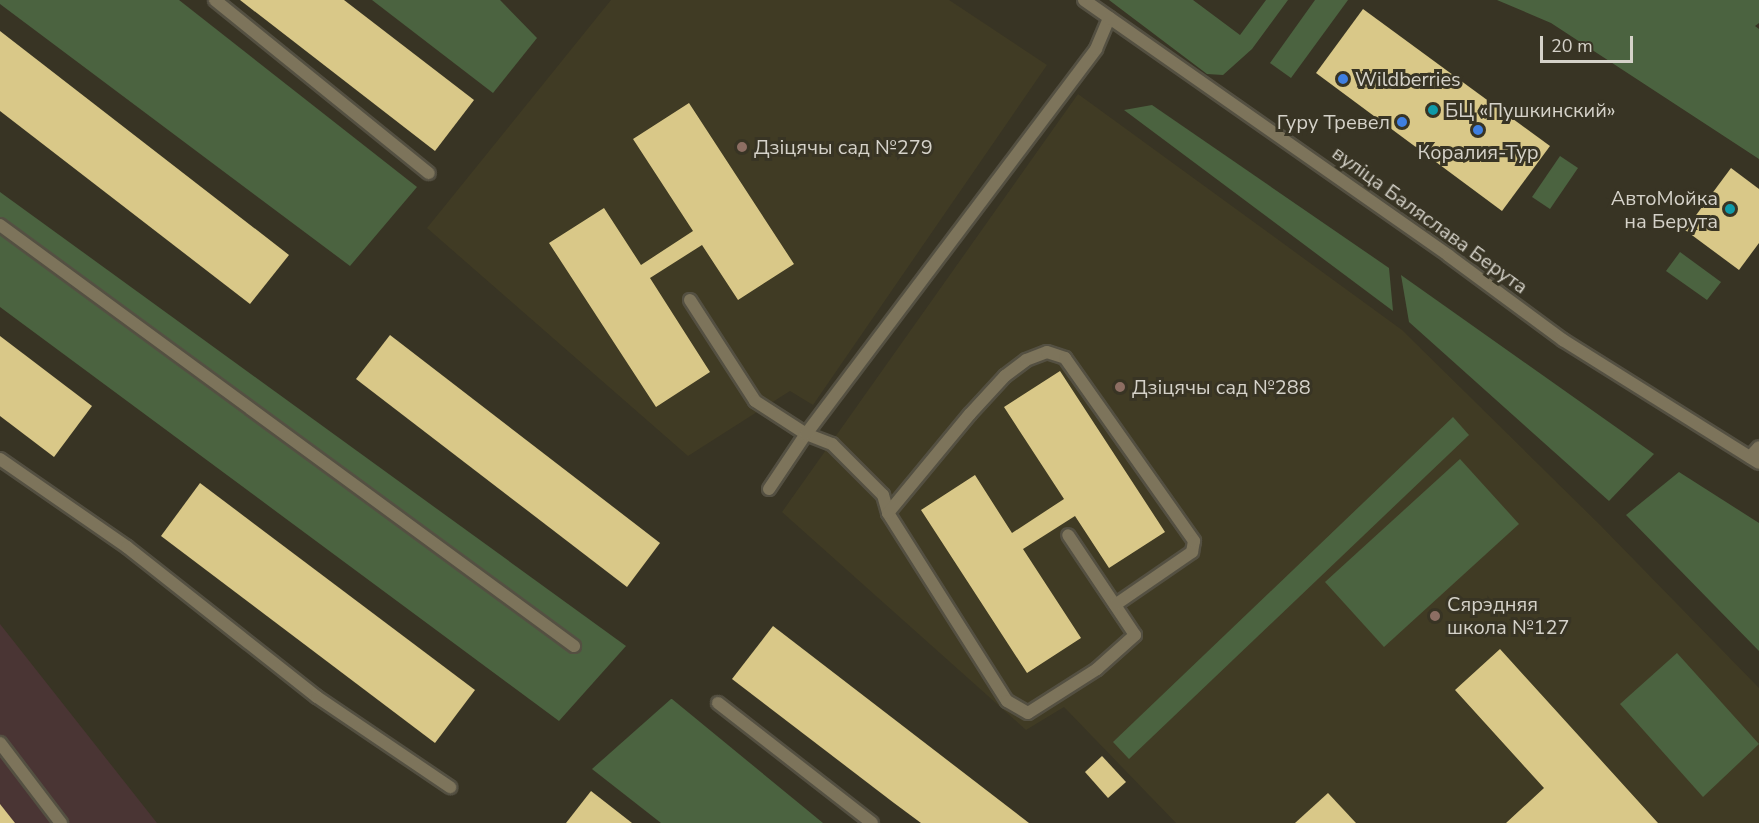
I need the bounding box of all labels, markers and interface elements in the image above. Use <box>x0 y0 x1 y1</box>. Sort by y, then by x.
scale bar <box>1543 24 1636 62</box>
text: 20 m <box>1551 34 1593 58</box>
place label: Wildberries <box>1355 67 1461 91</box>
marker: Wildberries <box>1336 72 1350 86</box>
place label: БЦ «Пушкинский» <box>1445 98 1616 122</box>
marker: БЦ «Пушкинский» <box>1426 103 1440 117</box>
place label: Гуру Тревел <box>1277 110 1390 134</box>
marker: Гуру Тревел <box>1395 115 1409 129</box>
marker: Коралия-Тур <box>1471 123 1485 137</box>
place label: Дзіцячы сад №279 <box>754 135 933 159</box>
marker: Дзіцячы сад №279 <box>735 140 749 154</box>
place label: Коралия-Тур <box>1417 140 1539 164</box>
street label: вуліца Баляслава Берута <box>1328 141 1532 299</box>
place label: АвтоМойка на Берута <box>1611 186 1718 233</box>
marker: АвтоМойка на Берута <box>1723 202 1737 216</box>
place label: Дзіцячы сад №288 <box>1132 375 1311 399</box>
marker: Дзіцячы сад №288 <box>1113 380 1127 394</box>
place label: Сярэдняя школа №127 <box>1447 592 1570 639</box>
marker: Сярэдняя школа №127 <box>1428 609 1442 623</box>

